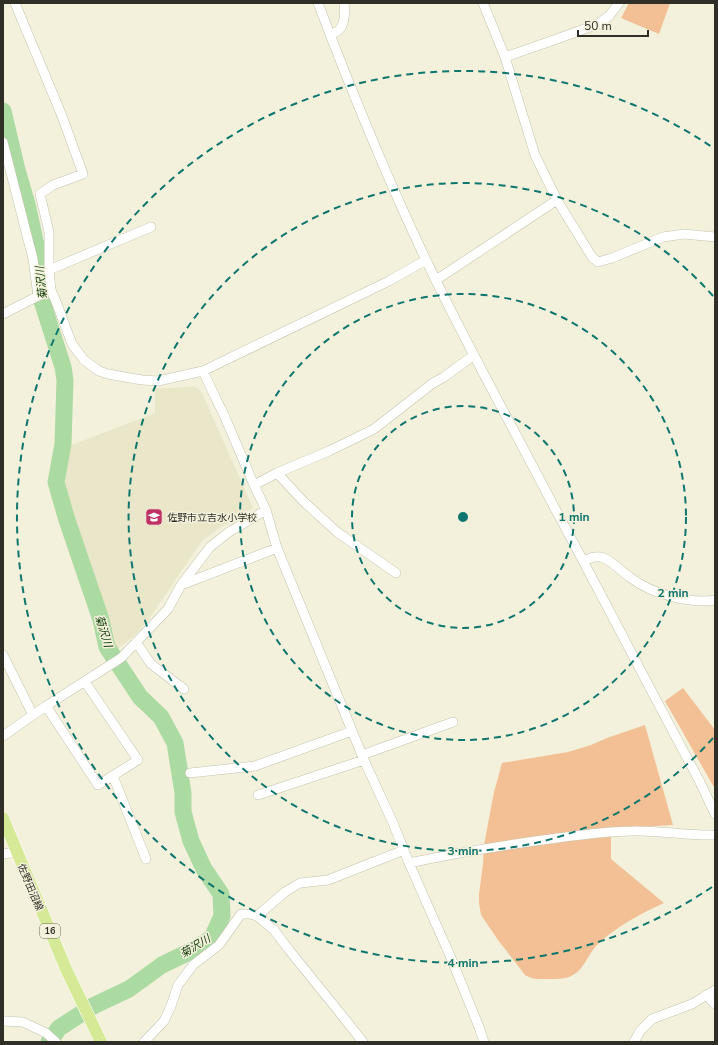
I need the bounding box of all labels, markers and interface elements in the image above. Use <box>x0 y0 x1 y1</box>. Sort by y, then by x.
scale bar <box>578 12 648 38</box>
text: 50 m <box>584 18 612 34</box>
water label: 菊沢川 <box>32 265 51 300</box>
school or university icon: 佐野市立吉水小学校 <box>144 507 164 527</box>
text: 1 min <box>558 509 590 525</box>
centre of rings <box>456 510 470 524</box>
place label: 佐野市立吉水小学校 <box>167 511 257 525</box>
text: 2 min <box>657 585 689 601</box>
water label: 菊沢川 <box>92 613 116 650</box>
text: 3 min <box>447 843 479 859</box>
street label: 佐野田沼線 <box>14 862 46 913</box>
road number: 16 <box>40 924 60 938</box>
water label: 菊沢川 <box>177 931 214 961</box>
text: 4 min <box>447 955 479 971</box>

